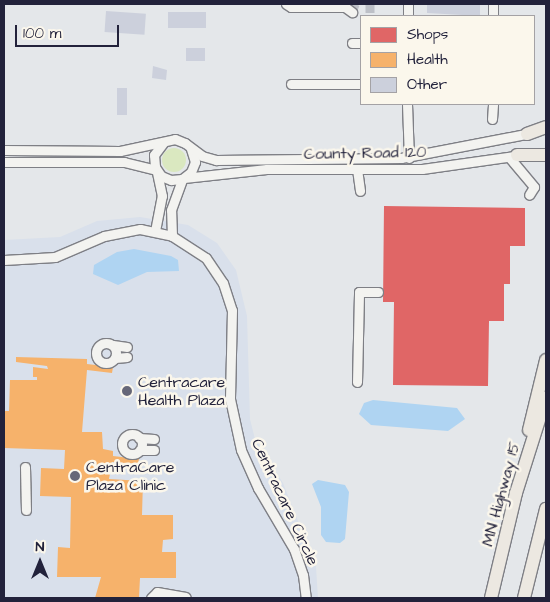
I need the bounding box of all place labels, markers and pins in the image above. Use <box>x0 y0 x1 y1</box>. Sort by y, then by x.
place label: Centracare Health Plaza <box>138 372 225 410</box>
marker: Centracare Health Plaza <box>120 384 134 398</box>
place label: CentraCare Plaza Clinic <box>86 457 174 495</box>
marker: CentraCare Plaza Clinic <box>68 469 82 483</box>

